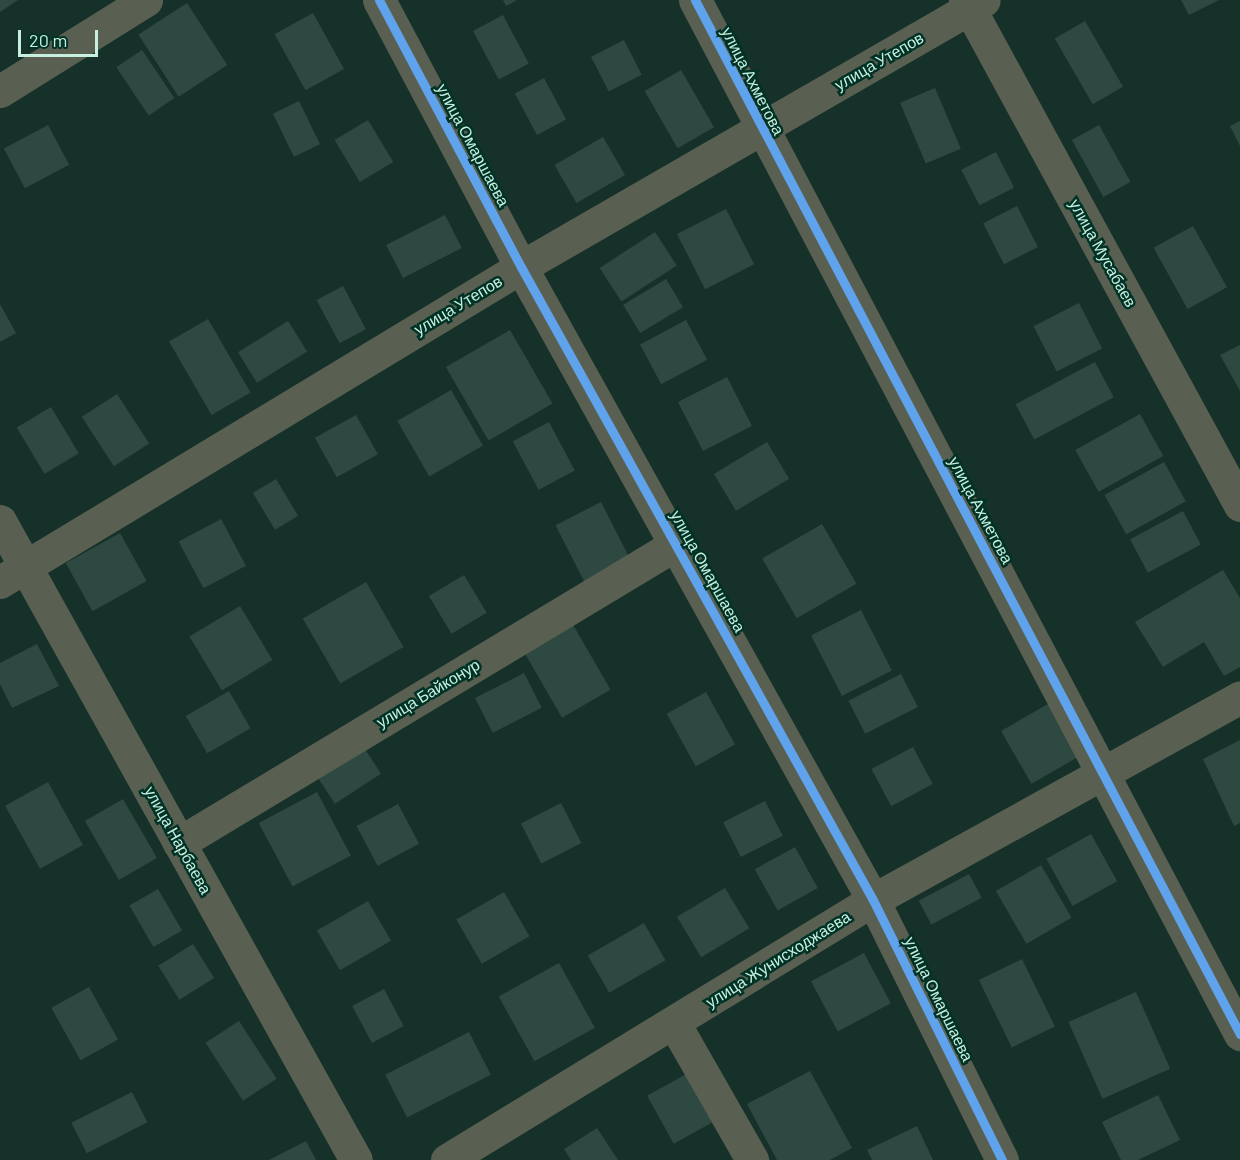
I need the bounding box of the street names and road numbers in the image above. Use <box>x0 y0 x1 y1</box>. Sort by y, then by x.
street label: улица Ахметова <box>718 24 788 138</box>
street label: улица Утепов <box>831 28 927 94</box>
street label: улица Омаршаева <box>433 80 513 210</box>
street label: улица Мусабаев <box>1065 196 1141 310</box>
street label: улица Утепов <box>410 271 506 339</box>
street label: улица Ахметова <box>945 453 1017 567</box>
street label: улица Омаршаева <box>667 507 749 635</box>
street label: улица Байконур <box>373 655 483 731</box>
street label: улица Нарбаева <box>140 783 216 897</box>
street label: улица Жунисходжаева <box>702 907 854 1011</box>
street label: улица Омаршаева <box>901 934 977 1064</box>

